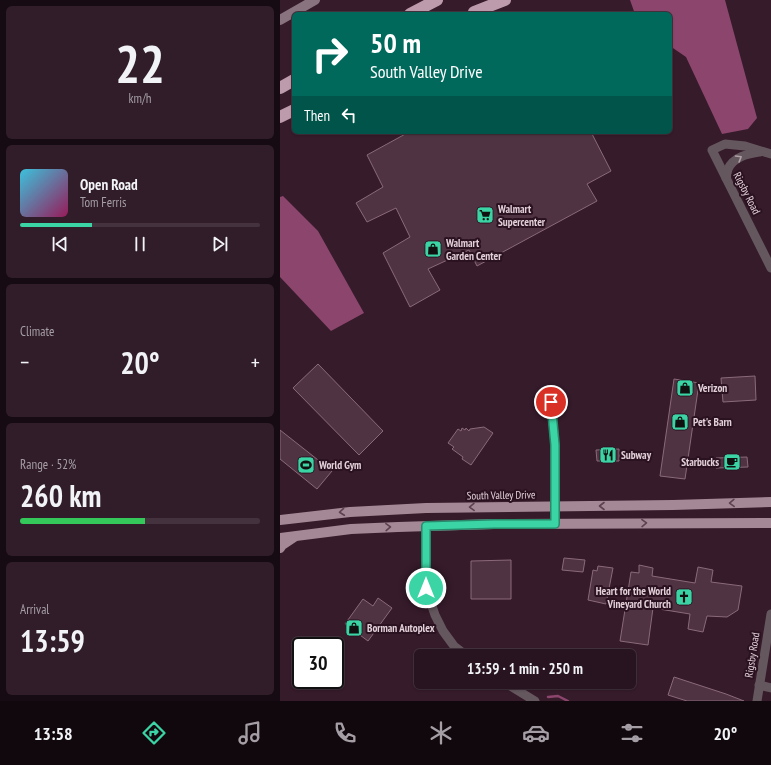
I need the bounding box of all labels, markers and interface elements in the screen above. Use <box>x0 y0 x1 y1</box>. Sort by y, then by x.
text: 50 m <box>370 24 421 61</box>
icon: right <box>304 28 356 80</box>
text: 22 <box>115 30 165 97</box>
text: South Valley Drive <box>370 60 483 83</box>
text: km/h <box>128 90 152 107</box>
icon: left <box>338 104 360 126</box>
text: Then <box>304 106 330 125</box>
one-way arrow <box>735 156 742 163</box>
street label: Rigsby Road <box>730 169 764 217</box>
text: Open Road <box>80 175 138 194</box>
text: Tom Ferris <box>80 194 126 211</box>
place label: Walmart Supercenter <box>497 202 546 229</box>
supermarket icon: Walmart Supercenter <box>475 205 495 225</box>
icon: previous <box>49 233 71 255</box>
icon: pause <box>129 233 151 255</box>
icon: next <box>209 233 231 255</box>
place label: Walmart Garden Center <box>445 236 502 263</box>
shop icon: Walmart Garden Center <box>423 239 443 259</box>
text: Climate <box>20 323 54 340</box>
text: 20° <box>120 343 160 382</box>
text: − <box>20 348 29 376</box>
text: + <box>251 348 260 376</box>
shop icon: Verizon <box>675 378 695 398</box>
place label: Verizon <box>697 381 727 395</box>
pin <box>534 385 568 419</box>
icon: arrive <box>540 391 562 413</box>
shop icon: Pet's Barn <box>670 412 690 432</box>
place label: Pet's Barn <box>693 415 732 429</box>
restaurant icon: Subway <box>598 445 618 465</box>
place label: Subway <box>621 448 652 462</box>
cafe icon: Starbucks <box>722 452 742 472</box>
sports icon: World Gym <box>296 455 316 475</box>
place label: Starbucks <box>681 455 719 469</box>
text: Range · 52% <box>20 456 76 473</box>
place label: World Gym <box>318 458 361 472</box>
text: 260 km <box>20 476 101 515</box>
street label: South Valley Drive <box>466 487 536 503</box>
one-way arrow <box>729 499 735 508</box>
one-way arrow <box>599 501 605 510</box>
one-way arrow <box>469 503 475 511</box>
one-way arrow <box>339 508 345 517</box>
one-way arrow <box>641 519 647 527</box>
one-way arrow <box>385 523 391 531</box>
position arrow <box>405 567 447 609</box>
place label: Heart for the World Vineyard Church <box>596 584 671 611</box>
church icon: Heart for the World Vineyard Church <box>674 587 694 607</box>
text: Arrival <box>20 601 49 618</box>
shop icon: Borman Autoplex <box>344 618 364 638</box>
text: 13:59 <box>20 621 85 660</box>
place label: Borman Autoplex <box>367 621 435 635</box>
street label: Rigsby Road <box>742 631 763 679</box>
speed limit sign: 30 <box>292 637 344 689</box>
text: 13:59 · 1 min · 250 m <box>467 659 583 678</box>
icon: directions <box>140 719 168 747</box>
icon: music <box>236 719 264 747</box>
icon: phone <box>331 719 359 747</box>
icon: climate <box>427 719 455 747</box>
icon: car <box>522 719 550 747</box>
icon: filters <box>618 719 646 747</box>
text: 13:58 <box>34 722 73 745</box>
text: 20° <box>713 722 737 745</box>

